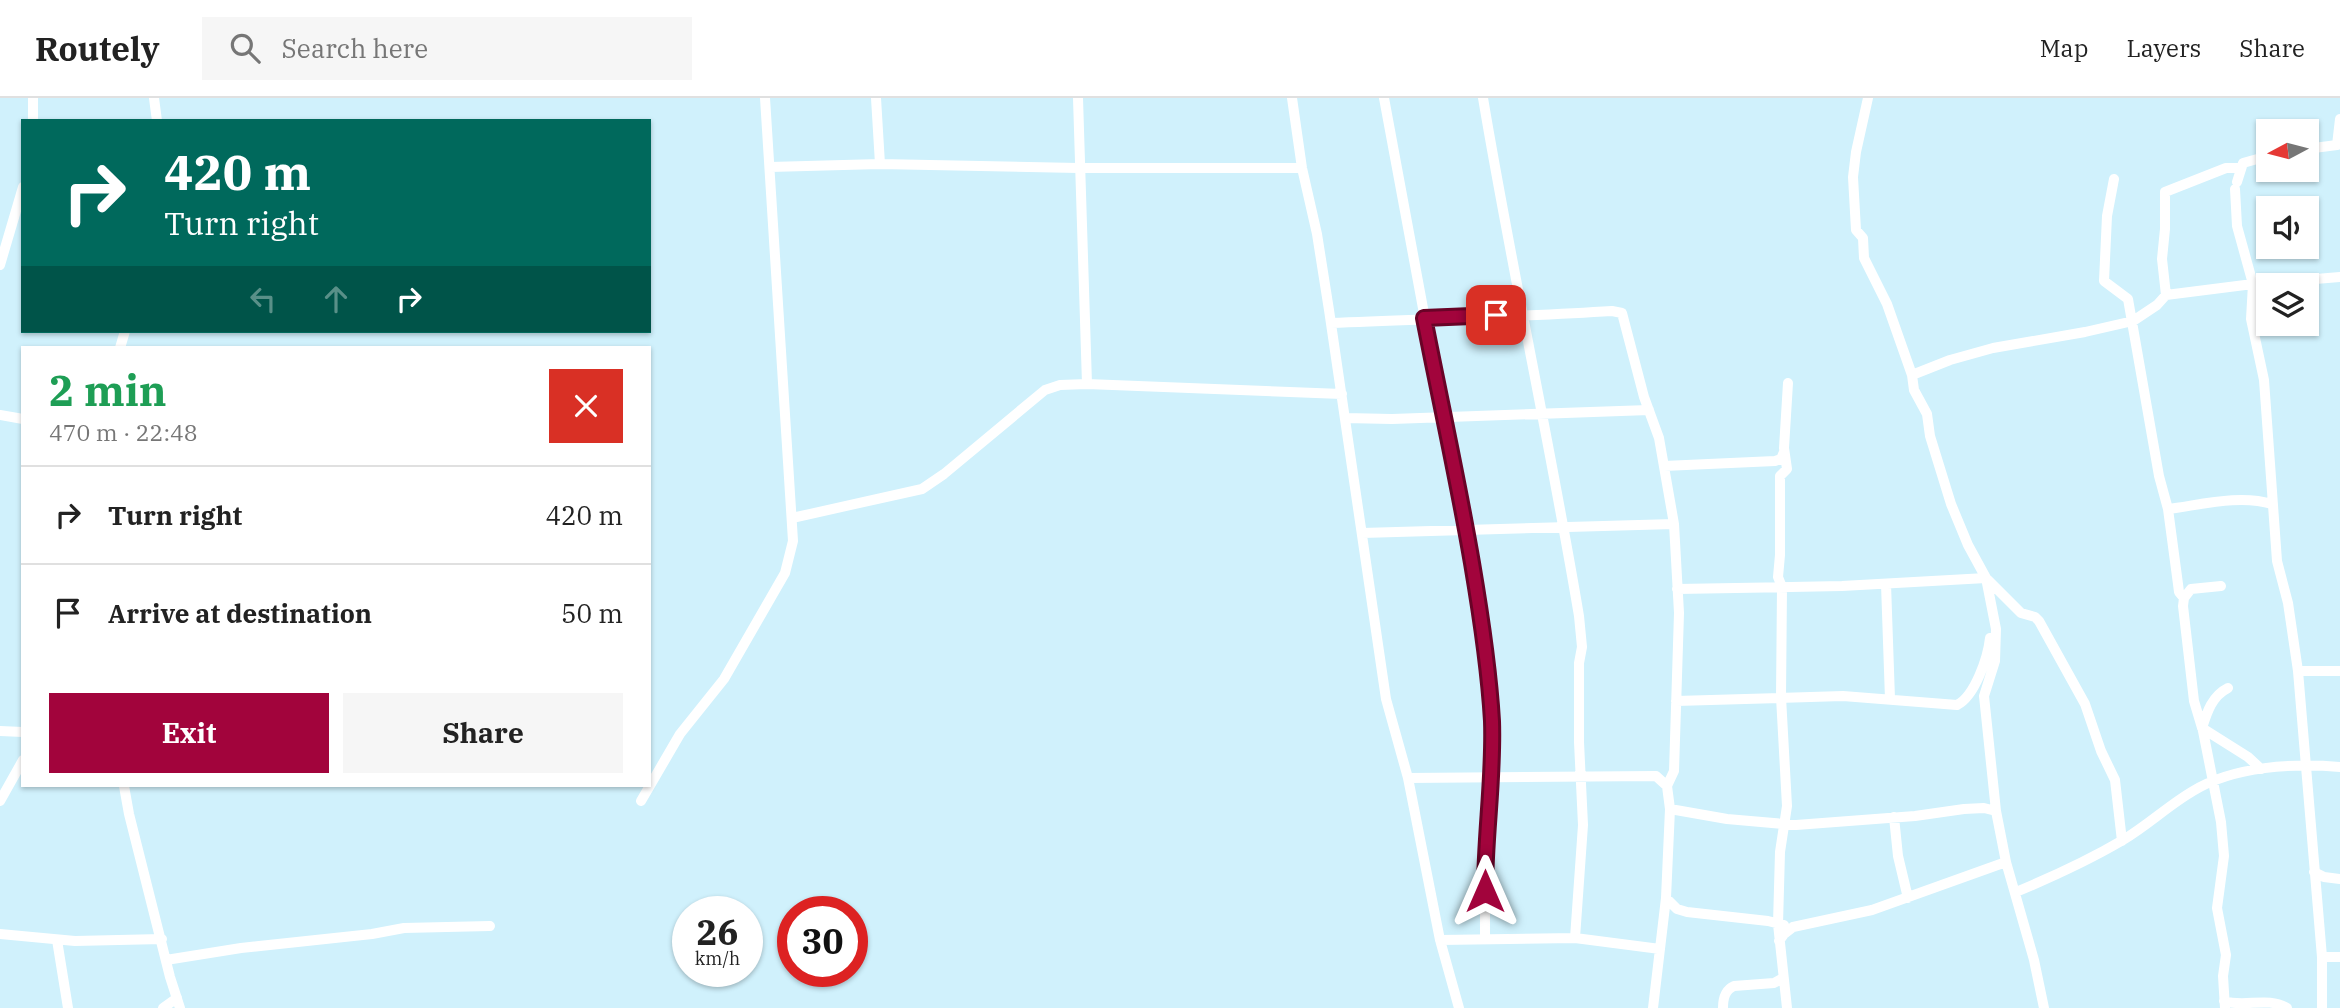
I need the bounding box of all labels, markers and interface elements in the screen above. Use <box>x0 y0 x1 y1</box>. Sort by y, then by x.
search box <box>202 17 692 80</box>
text: Routely <box>35 27 160 70</box>
icon: search <box>226 29 264 67</box>
text: Search here <box>282 31 428 65</box>
text: Map <box>2040 32 2088 64</box>
text: Layers <box>2126 32 2201 64</box>
text: Share <box>2239 32 2305 64</box>
north arrow <box>2256 119 2319 182</box>
map controls <box>2256 119 2319 336</box>
text: 420 m <box>164 140 311 203</box>
icon: right <box>49 147 140 238</box>
button: sound <box>2256 196 2319 259</box>
text: Turn right <box>164 202 319 244</box>
button: layers <box>2256 273 2319 336</box>
icon: left <box>244 280 282 318</box>
icon: ahead <box>317 280 355 318</box>
icon: right <box>390 280 428 318</box>
pin <box>1466 285 1526 345</box>
icon: arrive <box>1477 296 1515 334</box>
text: 2 min <box>49 363 167 418</box>
button: close <box>549 369 623 443</box>
text: 470 m · 22:48 <box>49 417 198 447</box>
icon: right <box>49 496 87 534</box>
text: Turn right <box>108 498 242 532</box>
text: 420 m <box>545 498 623 532</box>
icon: arrive <box>49 594 87 632</box>
text: Arrive at destination <box>108 596 372 630</box>
text: 50 m <box>561 596 623 630</box>
button: Exit <box>49 693 329 773</box>
button: Share <box>343 693 623 773</box>
position arrow <box>1448 854 1522 928</box>
speed limit sign: 30 <box>777 896 868 987</box>
text: 26 <box>696 909 739 955</box>
text: km/h <box>695 947 740 970</box>

